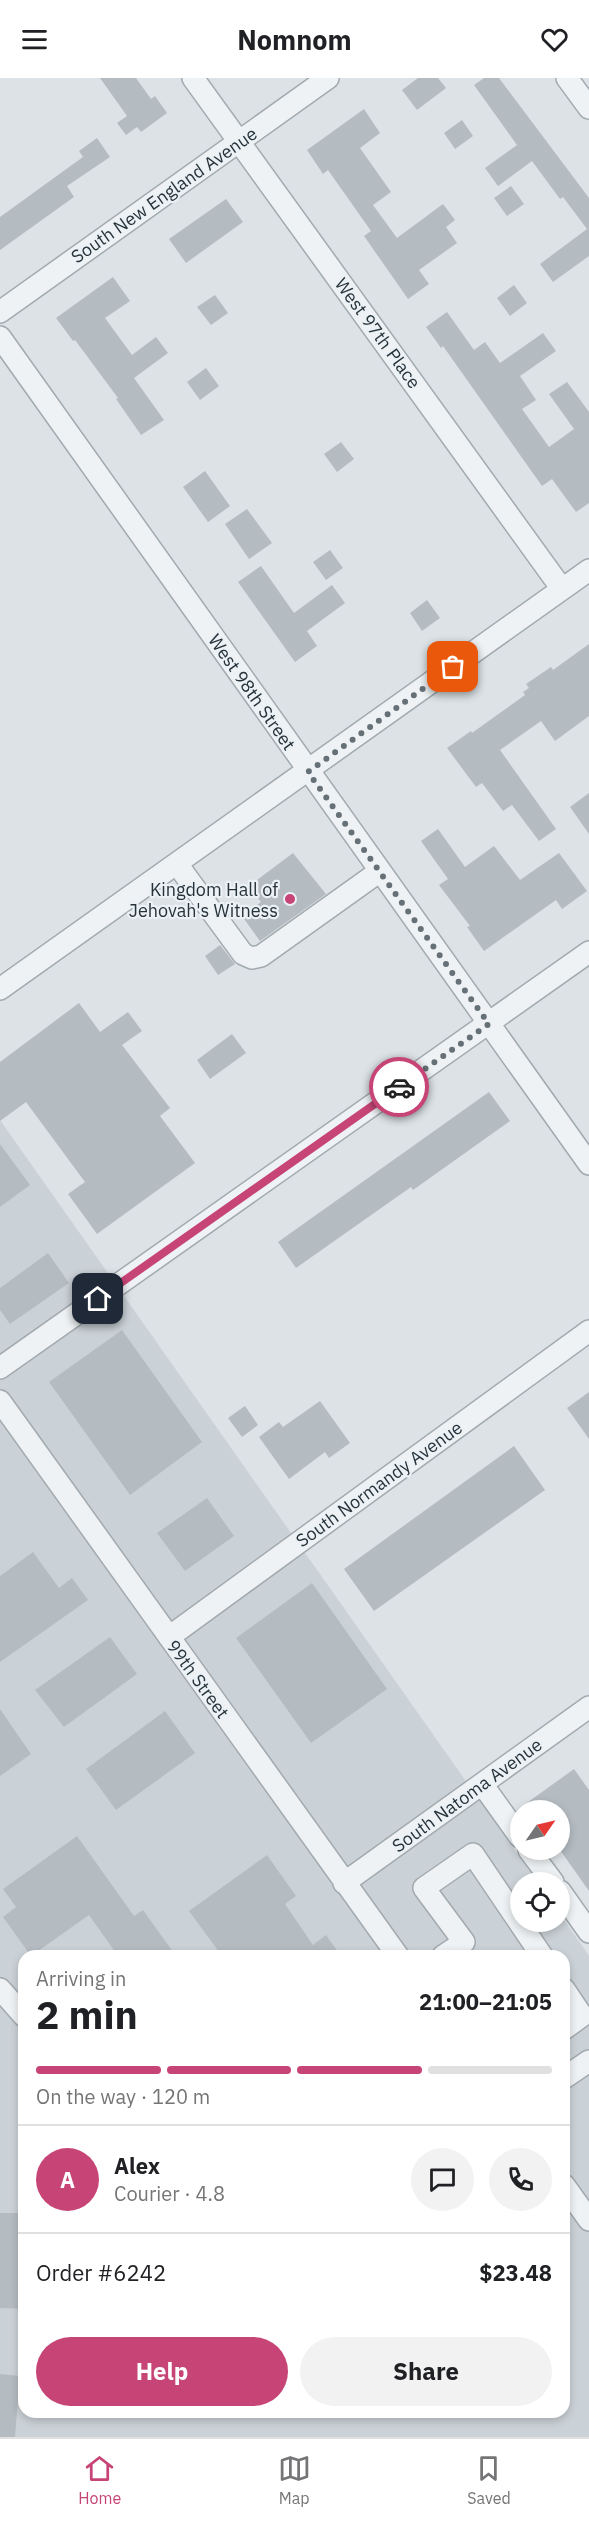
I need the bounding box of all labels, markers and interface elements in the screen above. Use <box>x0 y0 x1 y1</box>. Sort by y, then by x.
text: Nomnom <box>237 22 352 57</box>
icon: menu <box>18 23 51 56</box>
icon: heart <box>538 23 571 56</box>
street label: South New England Avenue <box>67 122 262 268</box>
street label: West 97th Place <box>330 273 426 393</box>
street label: West 98th Street <box>203 629 301 755</box>
pin <box>427 641 478 692</box>
icon: bag <box>436 650 469 683</box>
place label: Kingdom Hall of Jehovah's Witness <box>129 878 278 922</box>
marker: Kingdom Hall of Jehovah's Witness <box>283 892 297 906</box>
courier <box>369 1057 429 1117</box>
icon: car <box>383 1071 416 1104</box>
pin <box>72 1273 123 1324</box>
icon: home <box>81 1282 114 1315</box>
street label: South Normandy Avenue <box>291 1416 467 1552</box>
street label: 99th Street <box>162 1635 234 1723</box>
street label: South Natoma Avenue <box>387 1733 547 1857</box>
north arrow <box>510 1800 570 1860</box>
map controls <box>510 1800 570 1932</box>
button: locate <box>510 1872 570 1932</box>
text: Arriving in <box>36 1965 126 1992</box>
text: 21:00–21:05 <box>419 1987 552 2016</box>
text: 2 min <box>36 1989 138 2040</box>
text: On the way · 120 m <box>36 2083 210 2110</box>
button: chat <box>411 2148 474 2211</box>
button: phone <box>489 2148 552 2211</box>
text: Alex <box>114 2151 160 2180</box>
text: A <box>60 2165 75 2194</box>
text: Courier · 4.8 <box>114 2180 225 2207</box>
text: Order #6242 <box>36 2258 166 2287</box>
text: $23.48 <box>479 2258 552 2287</box>
button: Help <box>36 2337 288 2406</box>
button: Share <box>300 2337 552 2406</box>
tab: Home <box>78 2452 121 2508</box>
tab: Map <box>278 2452 311 2508</box>
tab: Saved <box>467 2452 511 2508</box>

